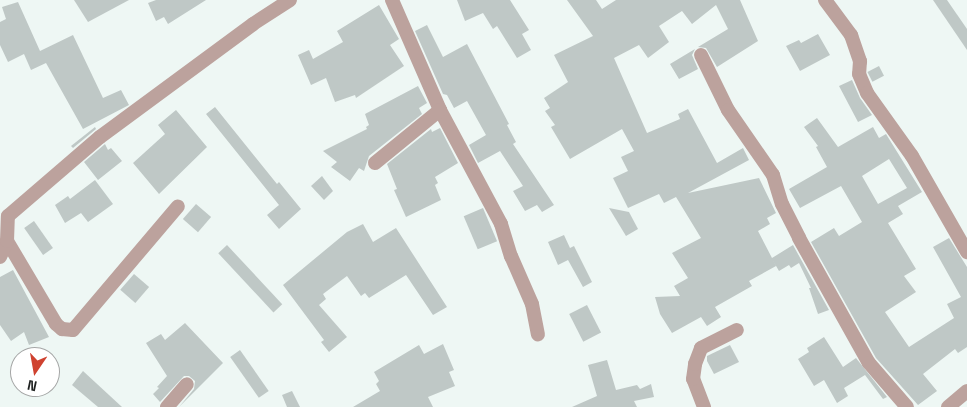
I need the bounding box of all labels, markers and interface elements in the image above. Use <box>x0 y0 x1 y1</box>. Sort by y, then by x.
north arrow <box>10 347 60 397</box>
text: N <box>26 376 39 395</box>

